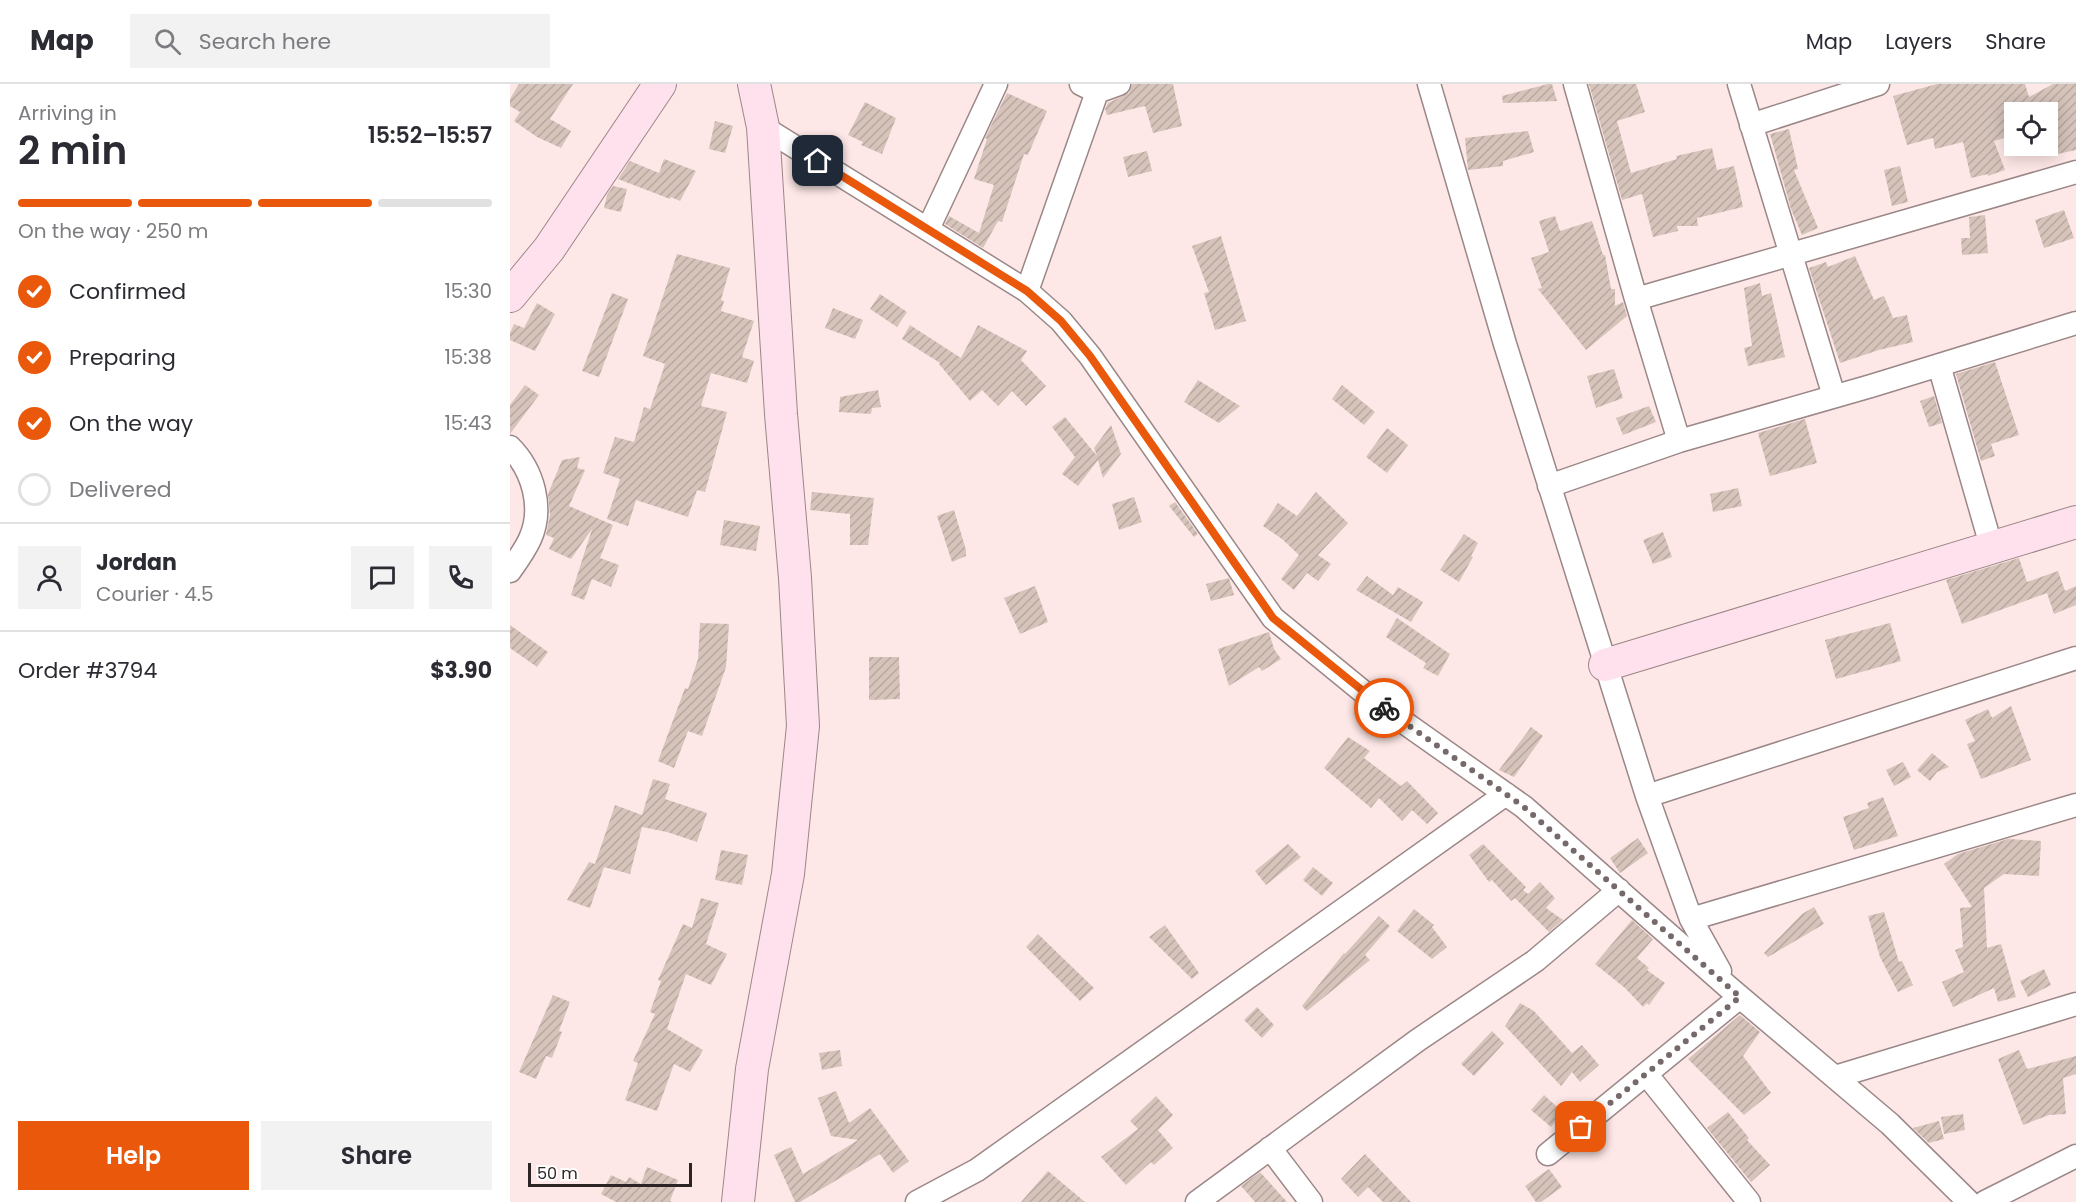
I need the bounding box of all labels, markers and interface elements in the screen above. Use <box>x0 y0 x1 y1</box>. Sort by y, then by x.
search box <box>130 14 550 68</box>
text: Map <box>30 21 94 60</box>
icon: search <box>151 25 184 58</box>
text: Search here <box>199 26 331 57</box>
text: Map <box>1806 27 1852 56</box>
text: Layers <box>1885 27 1952 56</box>
text: Share <box>1985 27 2046 56</box>
text: Arriving in <box>18 99 117 127</box>
map controls <box>2004 102 2058 156</box>
button: locate <box>2004 102 2058 156</box>
text: 15:52–15:57 <box>368 120 492 151</box>
text: 2 min <box>18 123 127 178</box>
pin <box>792 135 843 186</box>
icon: home <box>801 144 834 177</box>
text: On the way · 250 m <box>18 217 208 245</box>
icon: check <box>18 275 51 308</box>
text: Confirmed <box>69 276 186 307</box>
text: 15:30 <box>444 277 492 305</box>
icon: check <box>18 341 51 374</box>
text: Preparing <box>69 342 176 373</box>
text: 15:38 <box>444 343 492 371</box>
icon: check <box>18 407 51 440</box>
text: On the way <box>69 408 193 439</box>
text: 15:43 <box>444 409 492 437</box>
text: Delivered <box>69 474 172 505</box>
button: person <box>18 546 81 609</box>
button: chat <box>351 546 414 609</box>
button: phone <box>429 546 492 609</box>
text: Jordan <box>96 547 177 578</box>
text: Courier · 4.5 <box>96 580 214 608</box>
text: Order #3794 <box>18 655 157 686</box>
text: $3.90 <box>430 655 492 686</box>
courier <box>1354 678 1414 738</box>
icon: bike <box>1368 692 1401 725</box>
pin <box>1555 1101 1606 1152</box>
icon: bag <box>1564 1110 1597 1143</box>
button: Help <box>18 1121 249 1190</box>
button: Share <box>261 1121 492 1190</box>
scale bar <box>528 1160 692 1188</box>
text: 50 m <box>537 1162 578 1185</box>

